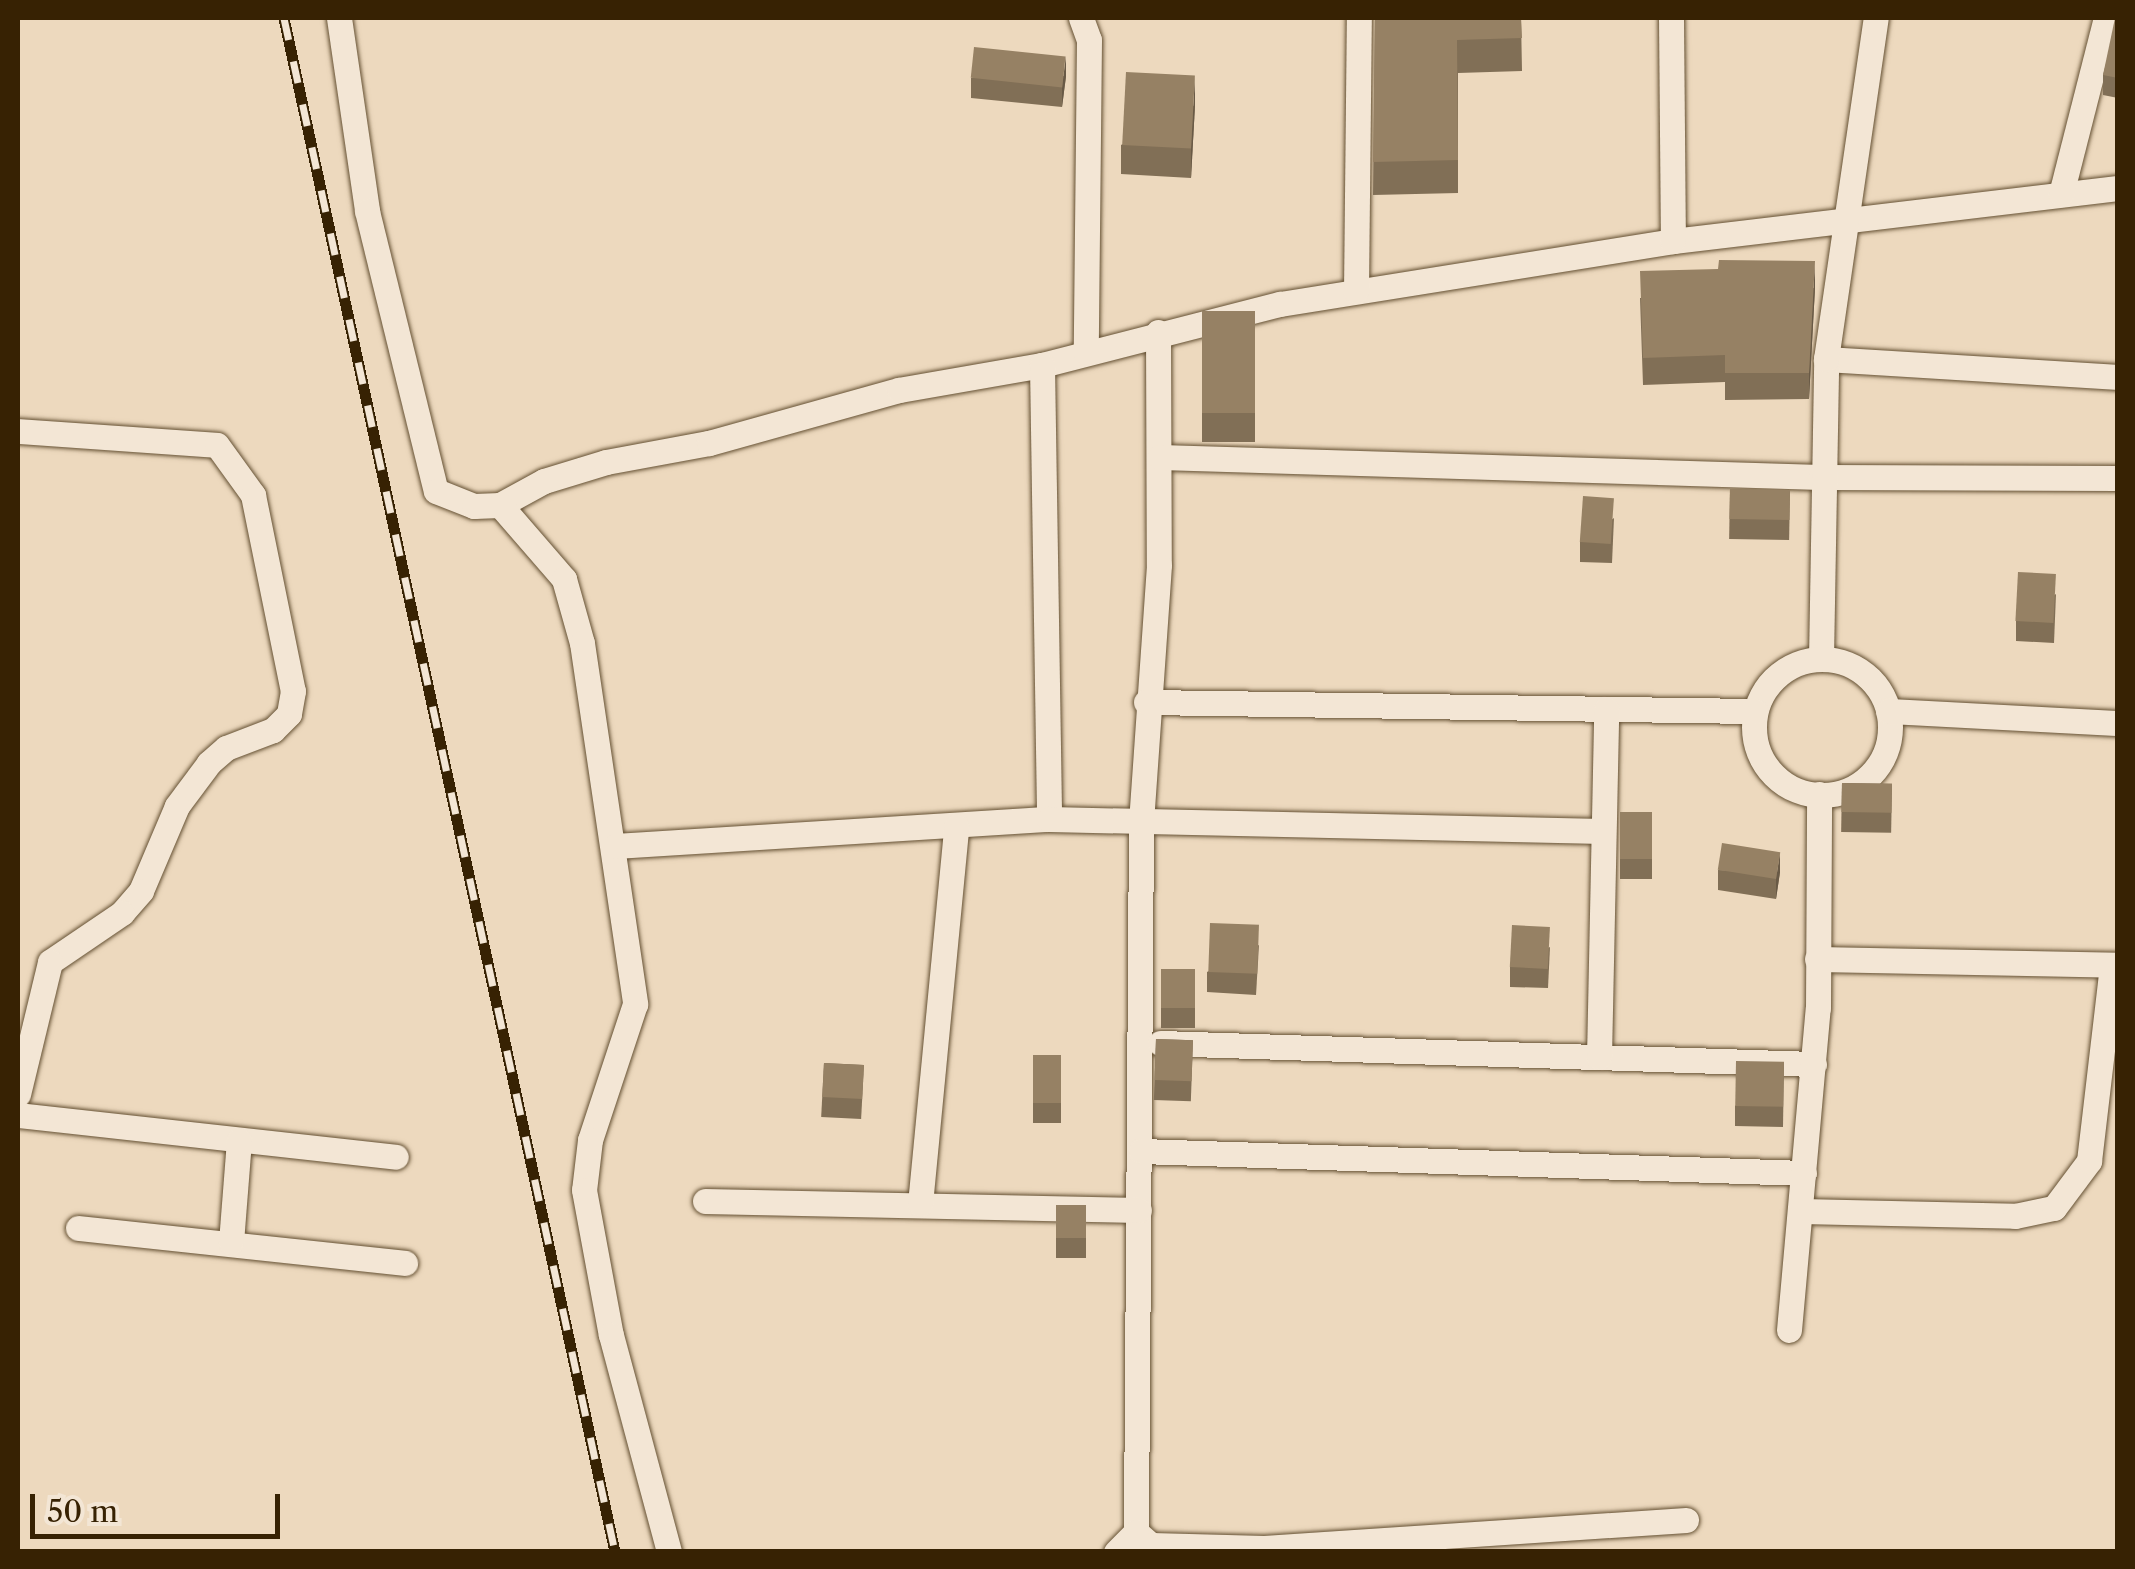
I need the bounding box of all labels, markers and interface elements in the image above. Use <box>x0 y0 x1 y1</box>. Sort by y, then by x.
scale bar <box>35 1474 285 1536</box>
text: 50 m <box>47 1493 118 1530</box>

